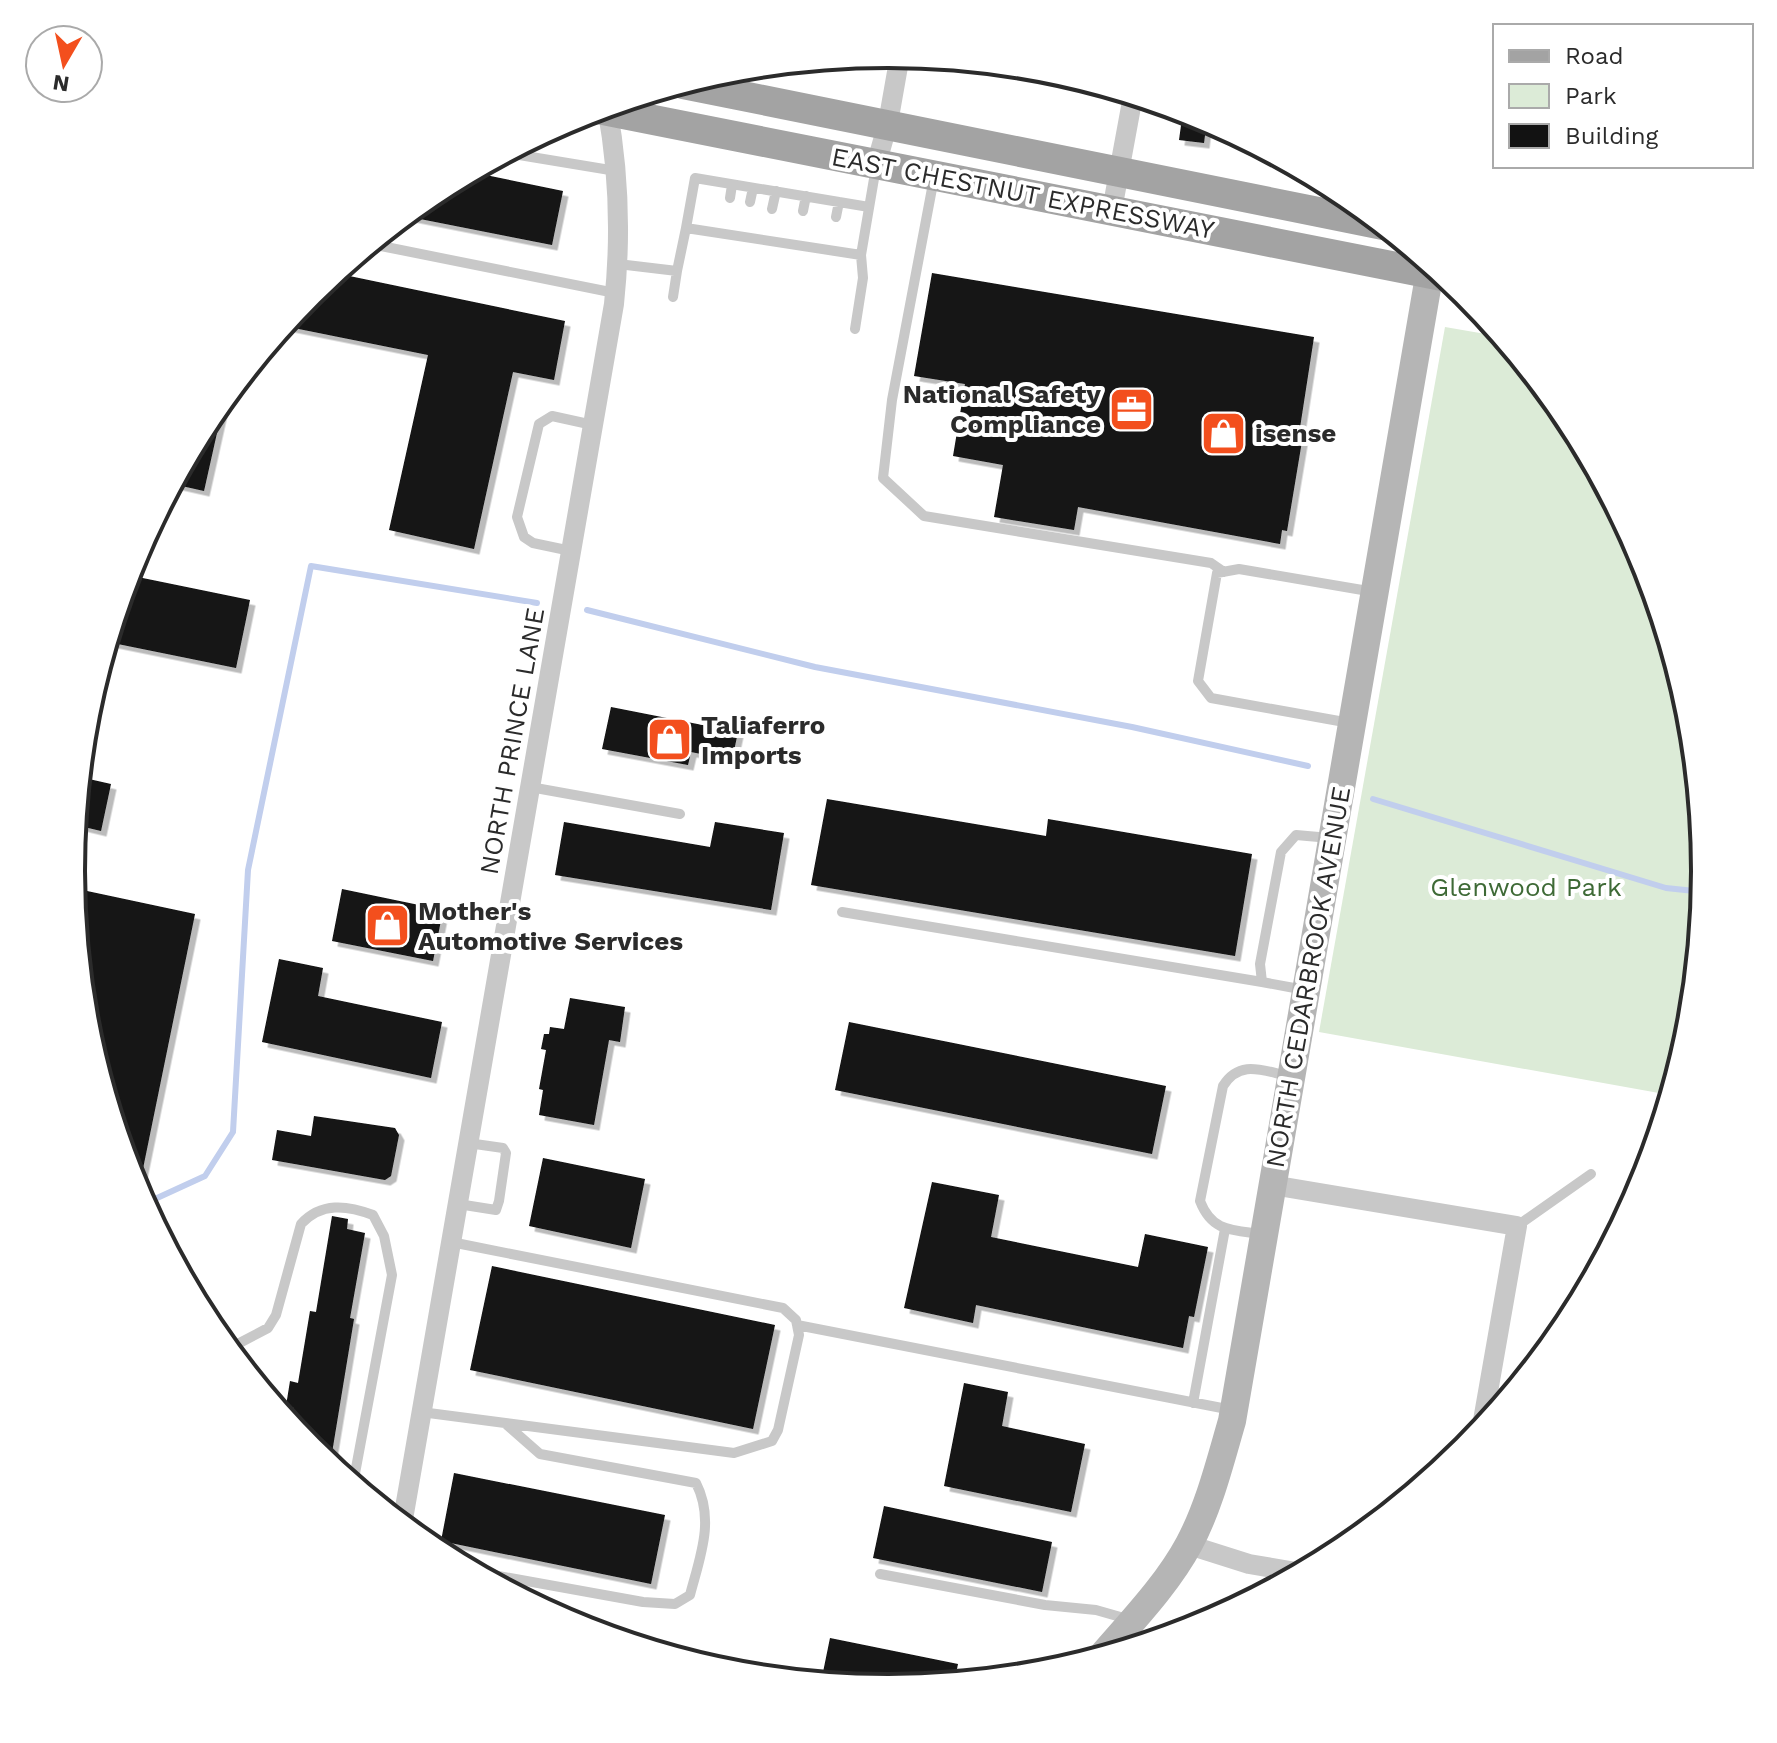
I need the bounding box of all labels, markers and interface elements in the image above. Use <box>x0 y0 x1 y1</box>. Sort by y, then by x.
north arrow <box>24 24 104 104</box>
legend <box>1493 24 1753 168</box>
text: Road <box>1565 42 1624 70</box>
text: N <box>51 70 71 97</box>
text: Park <box>1565 82 1617 110</box>
text: Building <box>1565 122 1658 150</box>
street label: EAST CHESTNUT EXPRESSWAY <box>829 141 1217 245</box>
place label: National Safety Compliance <box>903 379 1101 439</box>
office icon: National Safety Compliance <box>1108 385 1156 433</box>
shop icon: isense <box>1200 409 1248 457</box>
place label: isense <box>1255 418 1336 448</box>
street label: NORTH PRINCE LANE <box>474 605 550 877</box>
place label: Taliaferro Imports <box>701 710 825 770</box>
shop icon: Taliaferro Imports <box>646 716 694 764</box>
street label: NORTH CEDARBROOK AVENUE <box>1260 784 1356 1170</box>
park label: Glenwood Park <box>1430 872 1622 902</box>
place label: Mother's Automotive Services <box>418 896 683 956</box>
shop icon: Mother's Automotive Services <box>363 902 411 950</box>

